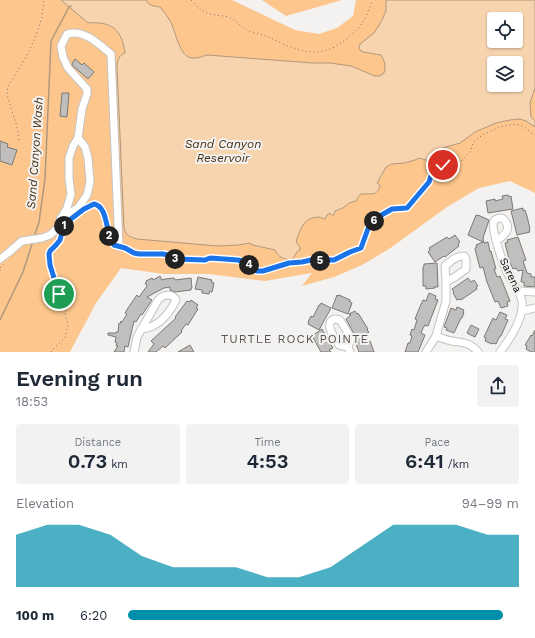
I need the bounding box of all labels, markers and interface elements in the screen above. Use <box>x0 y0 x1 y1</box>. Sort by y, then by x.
map controls <box>487 12 523 92</box>
button: locate <box>487 12 523 48</box>
button: layers <box>487 56 523 92</box>
water label: Sand Canyon Wash <box>24 97 46 209</box>
water label: Sand Canyon Reservoir <box>185 137 261 165</box>
pin <box>426 148 460 182</box>
icon: check <box>432 154 454 176</box>
pin: 6 <box>364 211 384 231</box>
text: 6 <box>371 214 377 227</box>
pin: 1 <box>54 216 74 236</box>
text: 1 <box>62 219 66 232</box>
pin: 2 <box>99 226 119 246</box>
text: 2 <box>106 229 112 242</box>
pin: 3 <box>165 249 185 269</box>
pin: 5 <box>310 251 330 271</box>
text: 3 <box>172 252 178 265</box>
text: 5 <box>317 254 323 267</box>
pin: 4 <box>239 255 259 275</box>
street label: Sarena <box>497 256 524 295</box>
text: 4 <box>245 258 253 271</box>
pin <box>42 277 76 311</box>
icon: arrive <box>48 283 70 305</box>
district label: TURTLE ROCK POINTE <box>221 332 369 346</box>
button: share <box>477 365 519 407</box>
text: Evening run <box>16 366 143 391</box>
text: 18:53 <box>16 394 48 409</box>
text: Distance <box>74 436 121 449</box>
text: Time <box>254 436 281 449</box>
text: Pace <box>424 436 450 449</box>
text: 0.73 <box>68 449 107 473</box>
text: 4:53 <box>246 449 289 473</box>
text: 6:41 <box>405 449 444 473</box>
text: km <box>107 458 128 471</box>
text: /km <box>444 458 469 471</box>
text: Elevation <box>16 496 74 511</box>
text: 94–99 m <box>462 496 519 511</box>
text: 100 m <box>16 608 54 623</box>
text: 6:20 <box>80 608 107 623</box>

